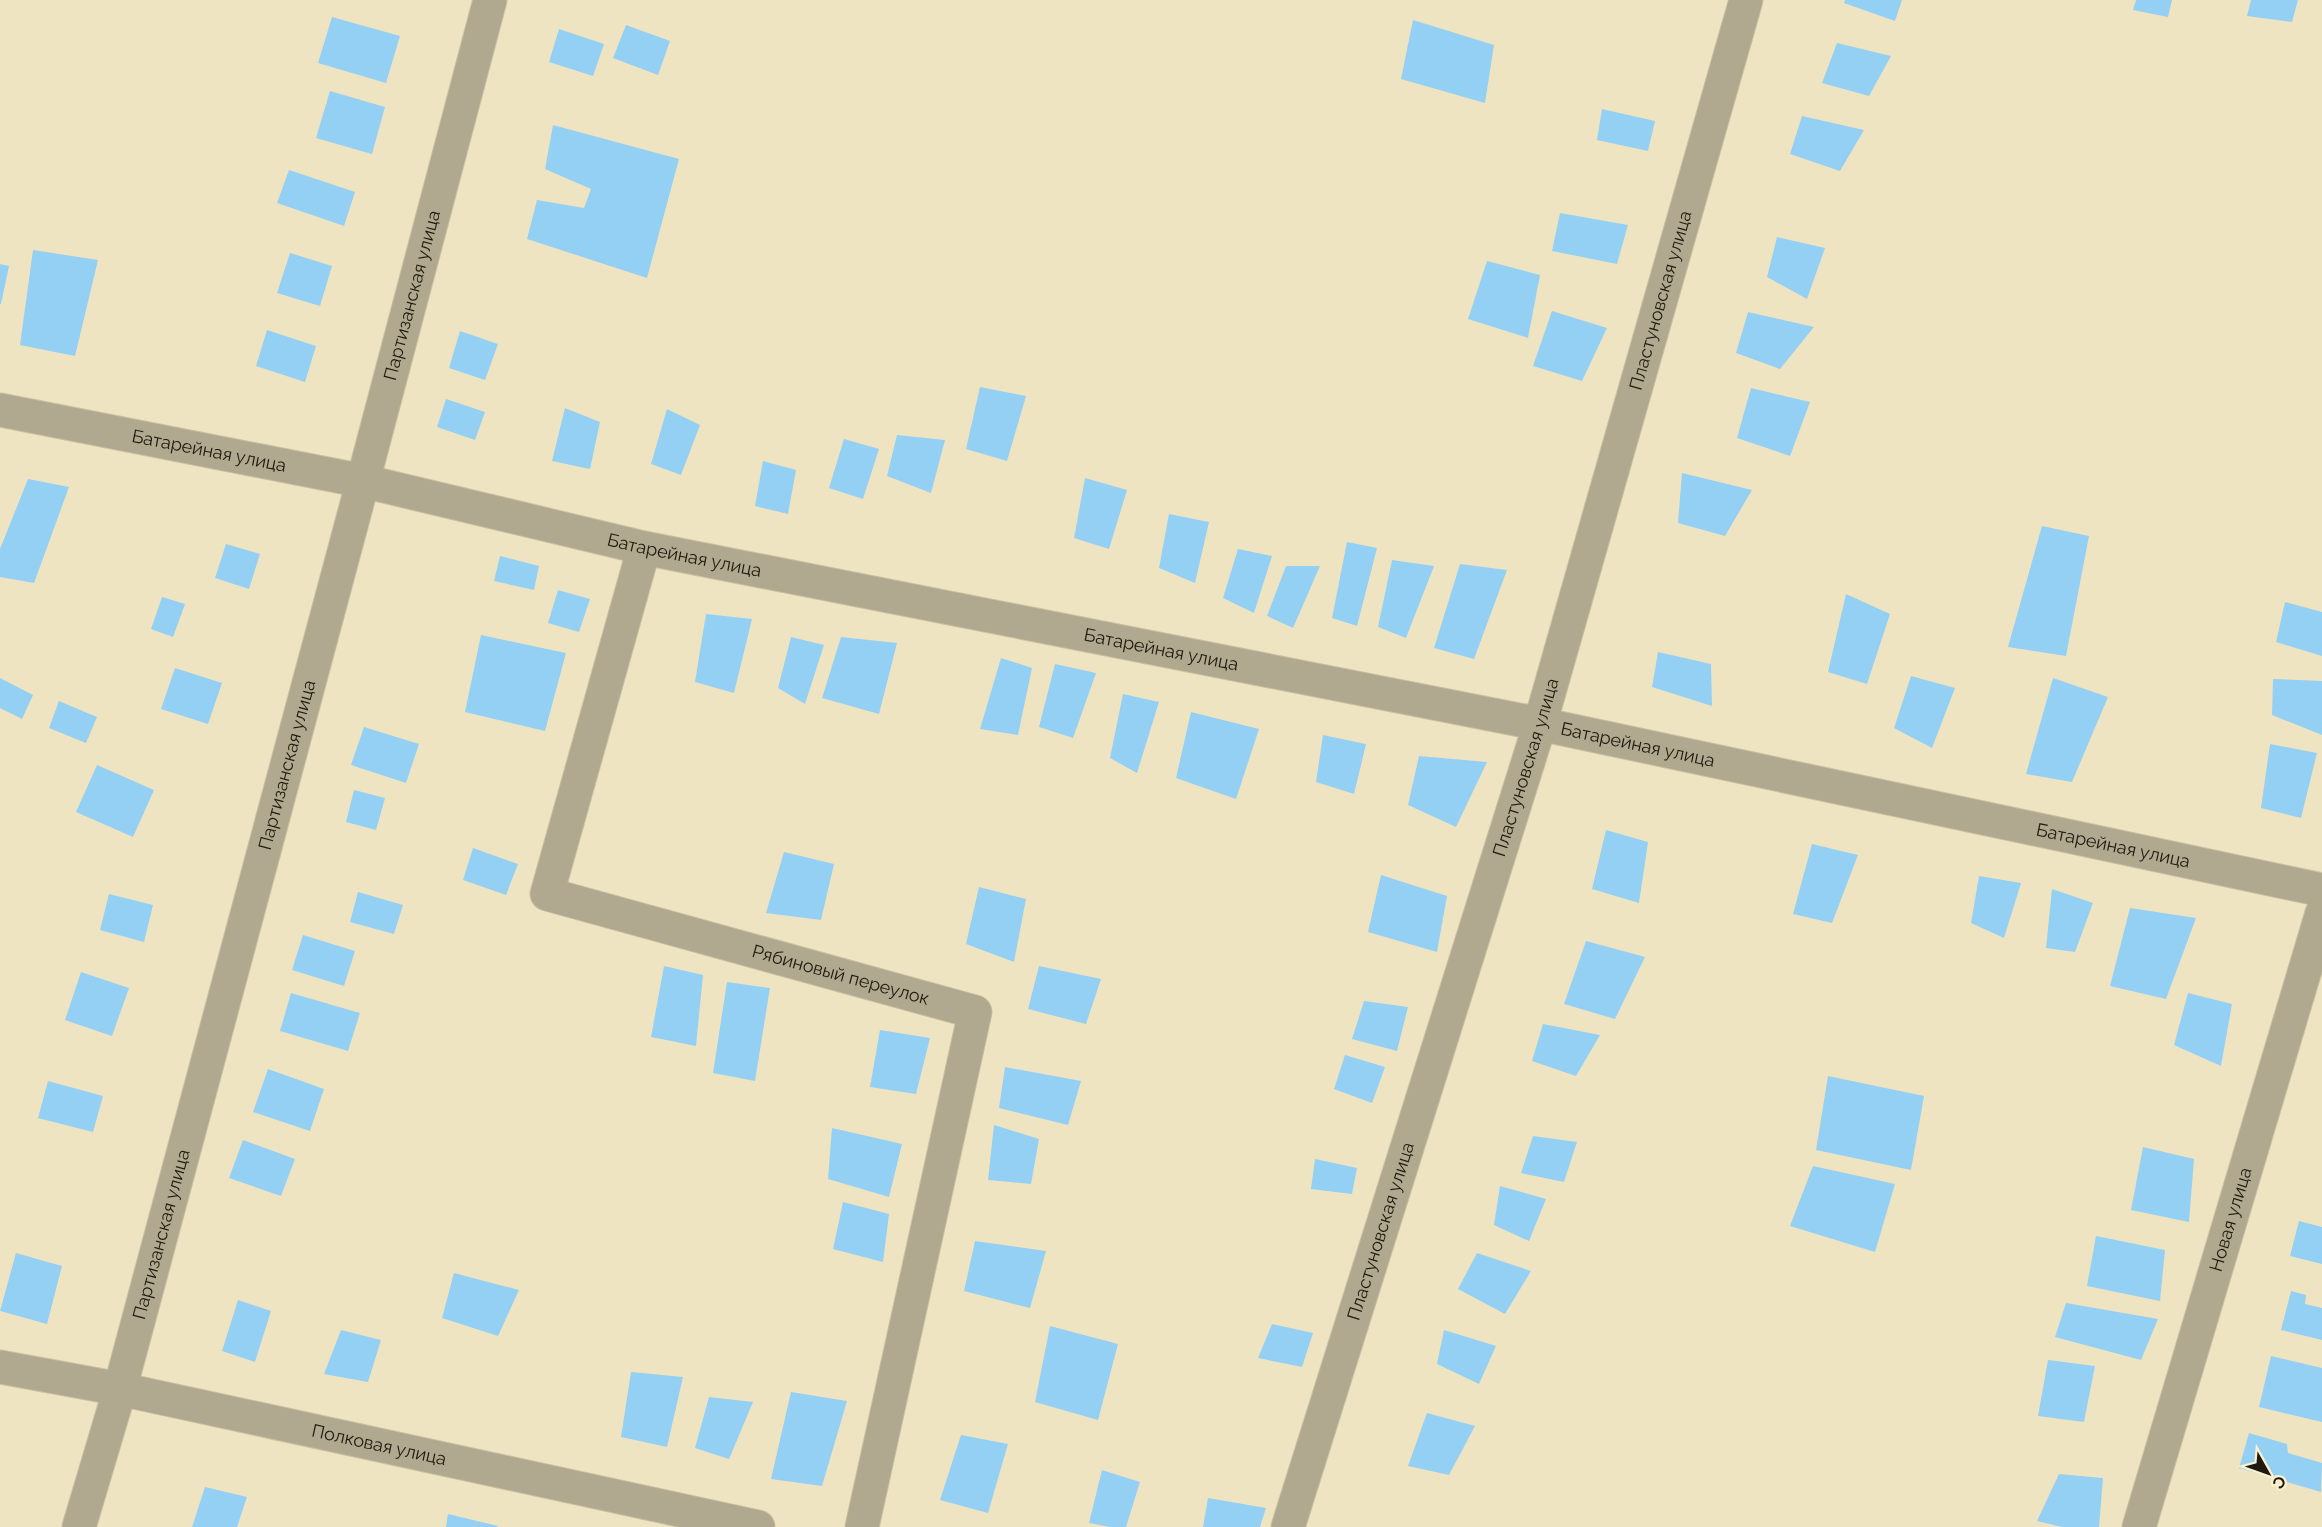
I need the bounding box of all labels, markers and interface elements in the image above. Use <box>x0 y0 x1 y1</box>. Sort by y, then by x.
street label: Партизанская улица <box>379 208 444 382</box>
street label: Пластуновская улица <box>1625 208 1696 392</box>
street label: Батарейная улица <box>130 425 288 476</box>
street label: Батарейная улица <box>605 529 763 581</box>
street label: Батарейная улица <box>1082 624 1240 675</box>
street label: Пластуновская улица <box>1488 676 1563 859</box>
street label: Партизанская улица <box>254 678 319 852</box>
street label: Батарейная улица <box>1559 718 1717 771</box>
street label: Батарейная улица <box>2034 819 2192 872</box>
street label: Рябиновый переулок <box>750 940 932 1009</box>
street label: Пластуновская улица <box>1343 1139 1418 1323</box>
street label: Партизанская улица <box>128 1147 194 1322</box>
street label: Новая улица <box>2205 1165 2256 1274</box>
street label: Полковая улица <box>310 1420 448 1469</box>
north arrow <box>2238 1443 2298 1503</box>
text: С <box>2268 1472 2290 1493</box>

